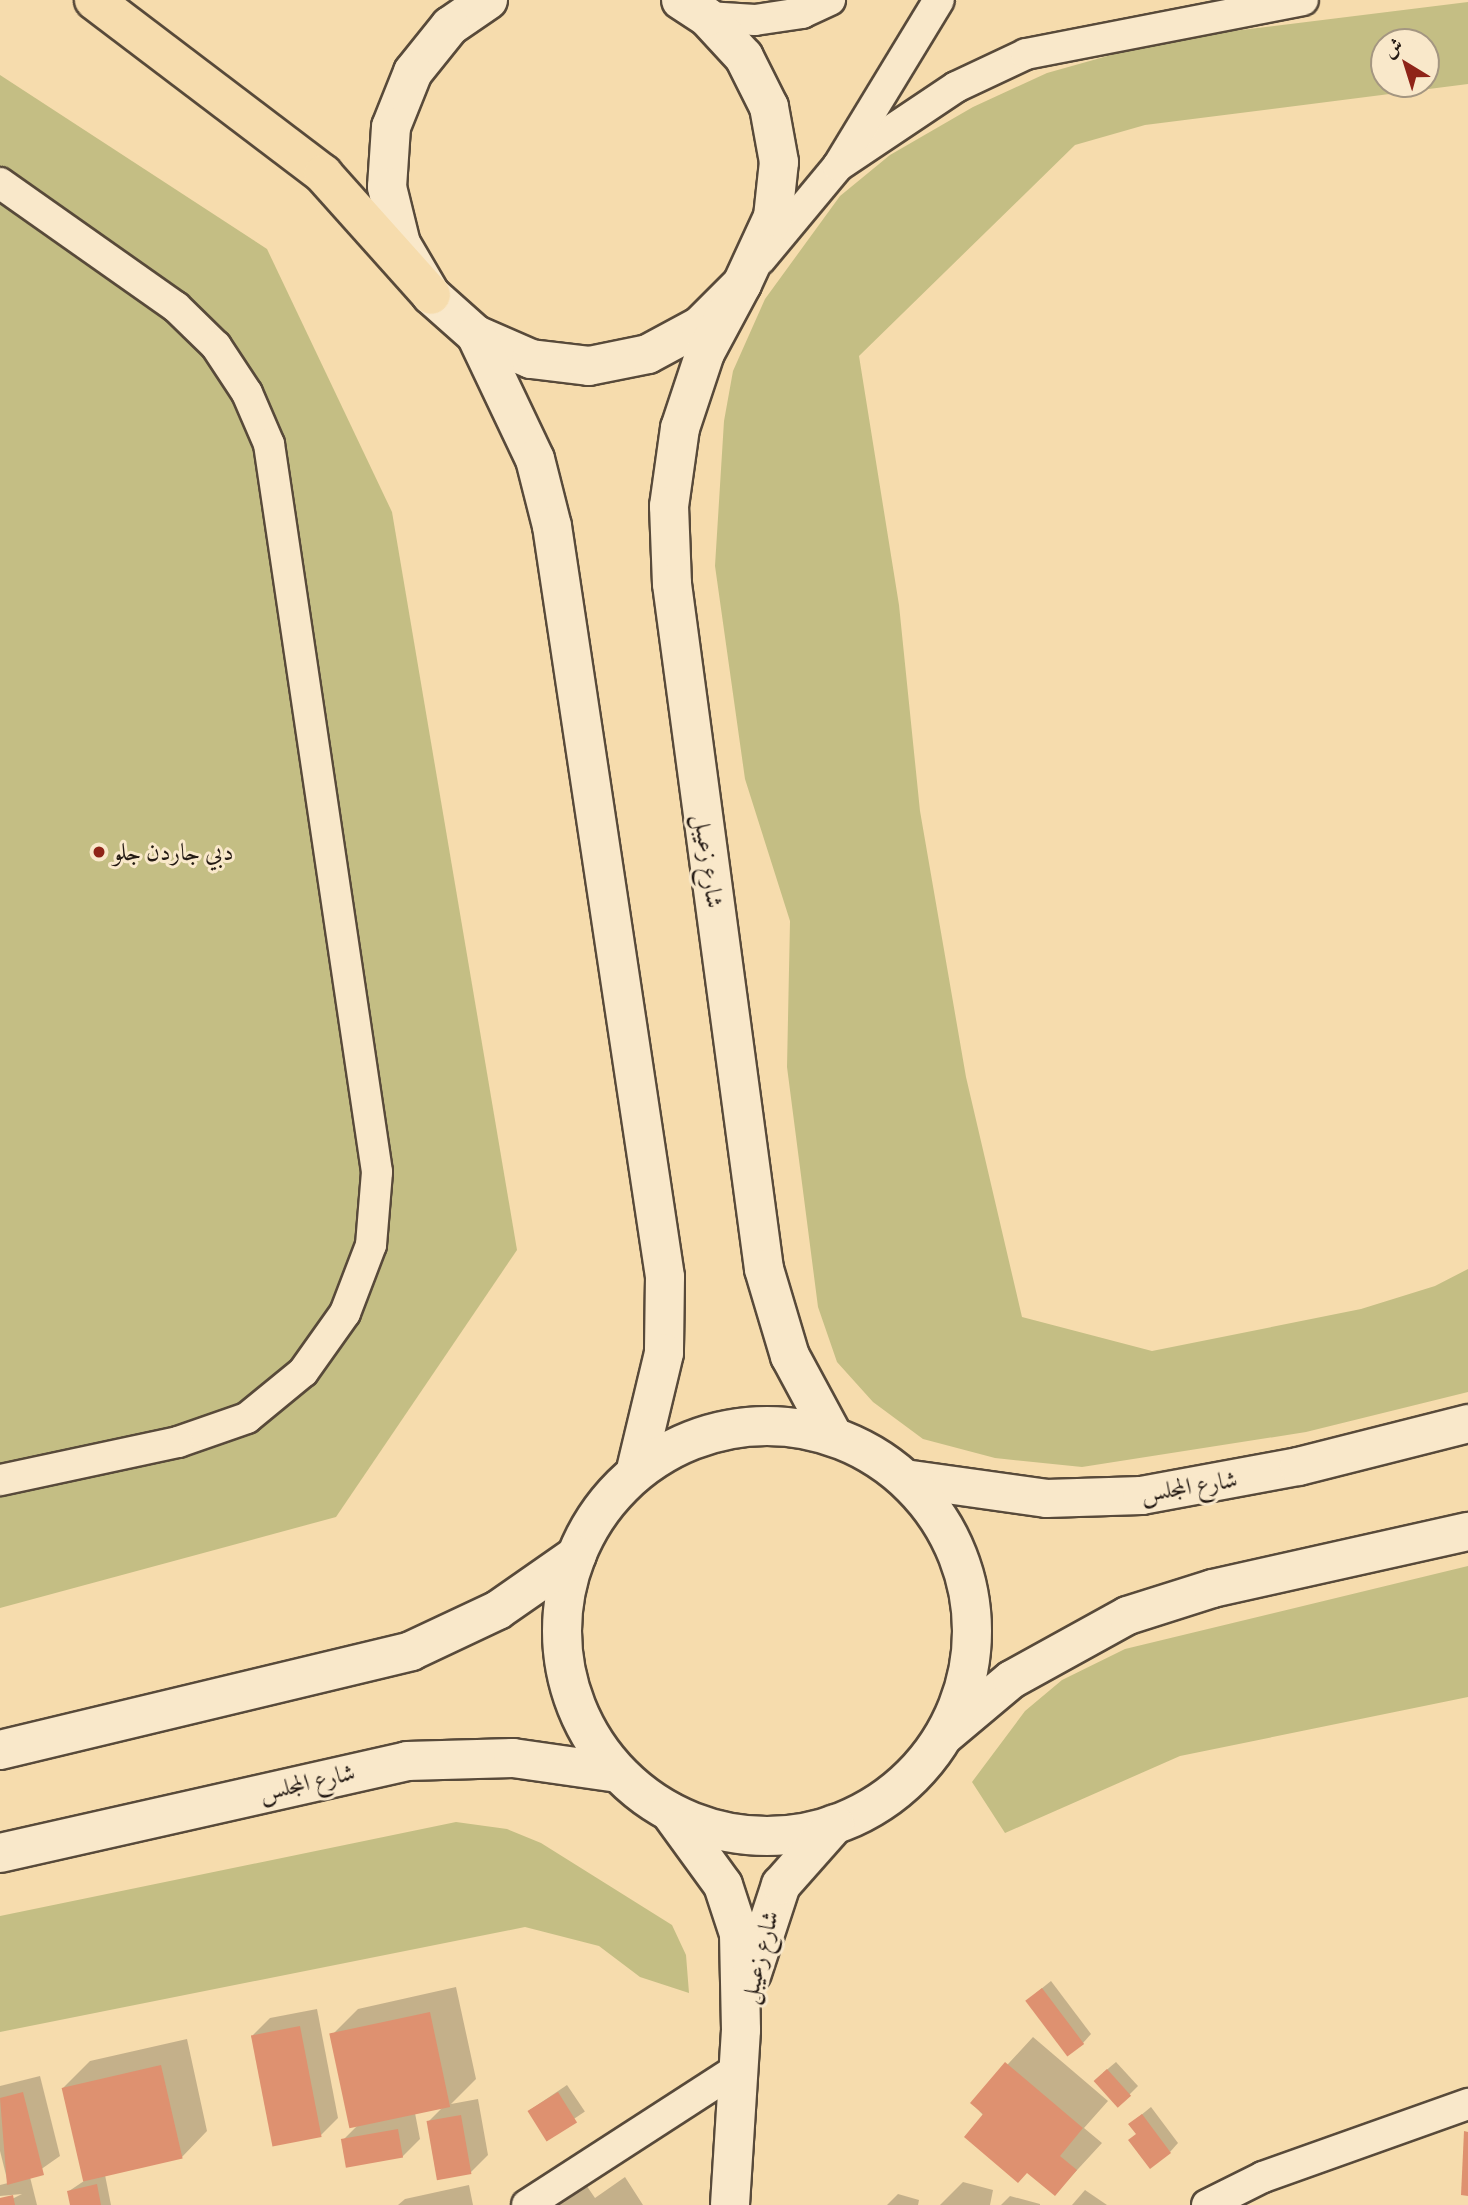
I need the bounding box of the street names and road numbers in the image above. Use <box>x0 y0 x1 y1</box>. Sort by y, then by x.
street label: شارع زعيبل <box>688 812 730 910</box>
street label: شارع المجلس <box>1139 1464 1239 1508</box>
street label: شارع المجلس <box>256 1757 358 1807</box>
street label: شارع زعيبل <box>734 1908 784 2006</box>

